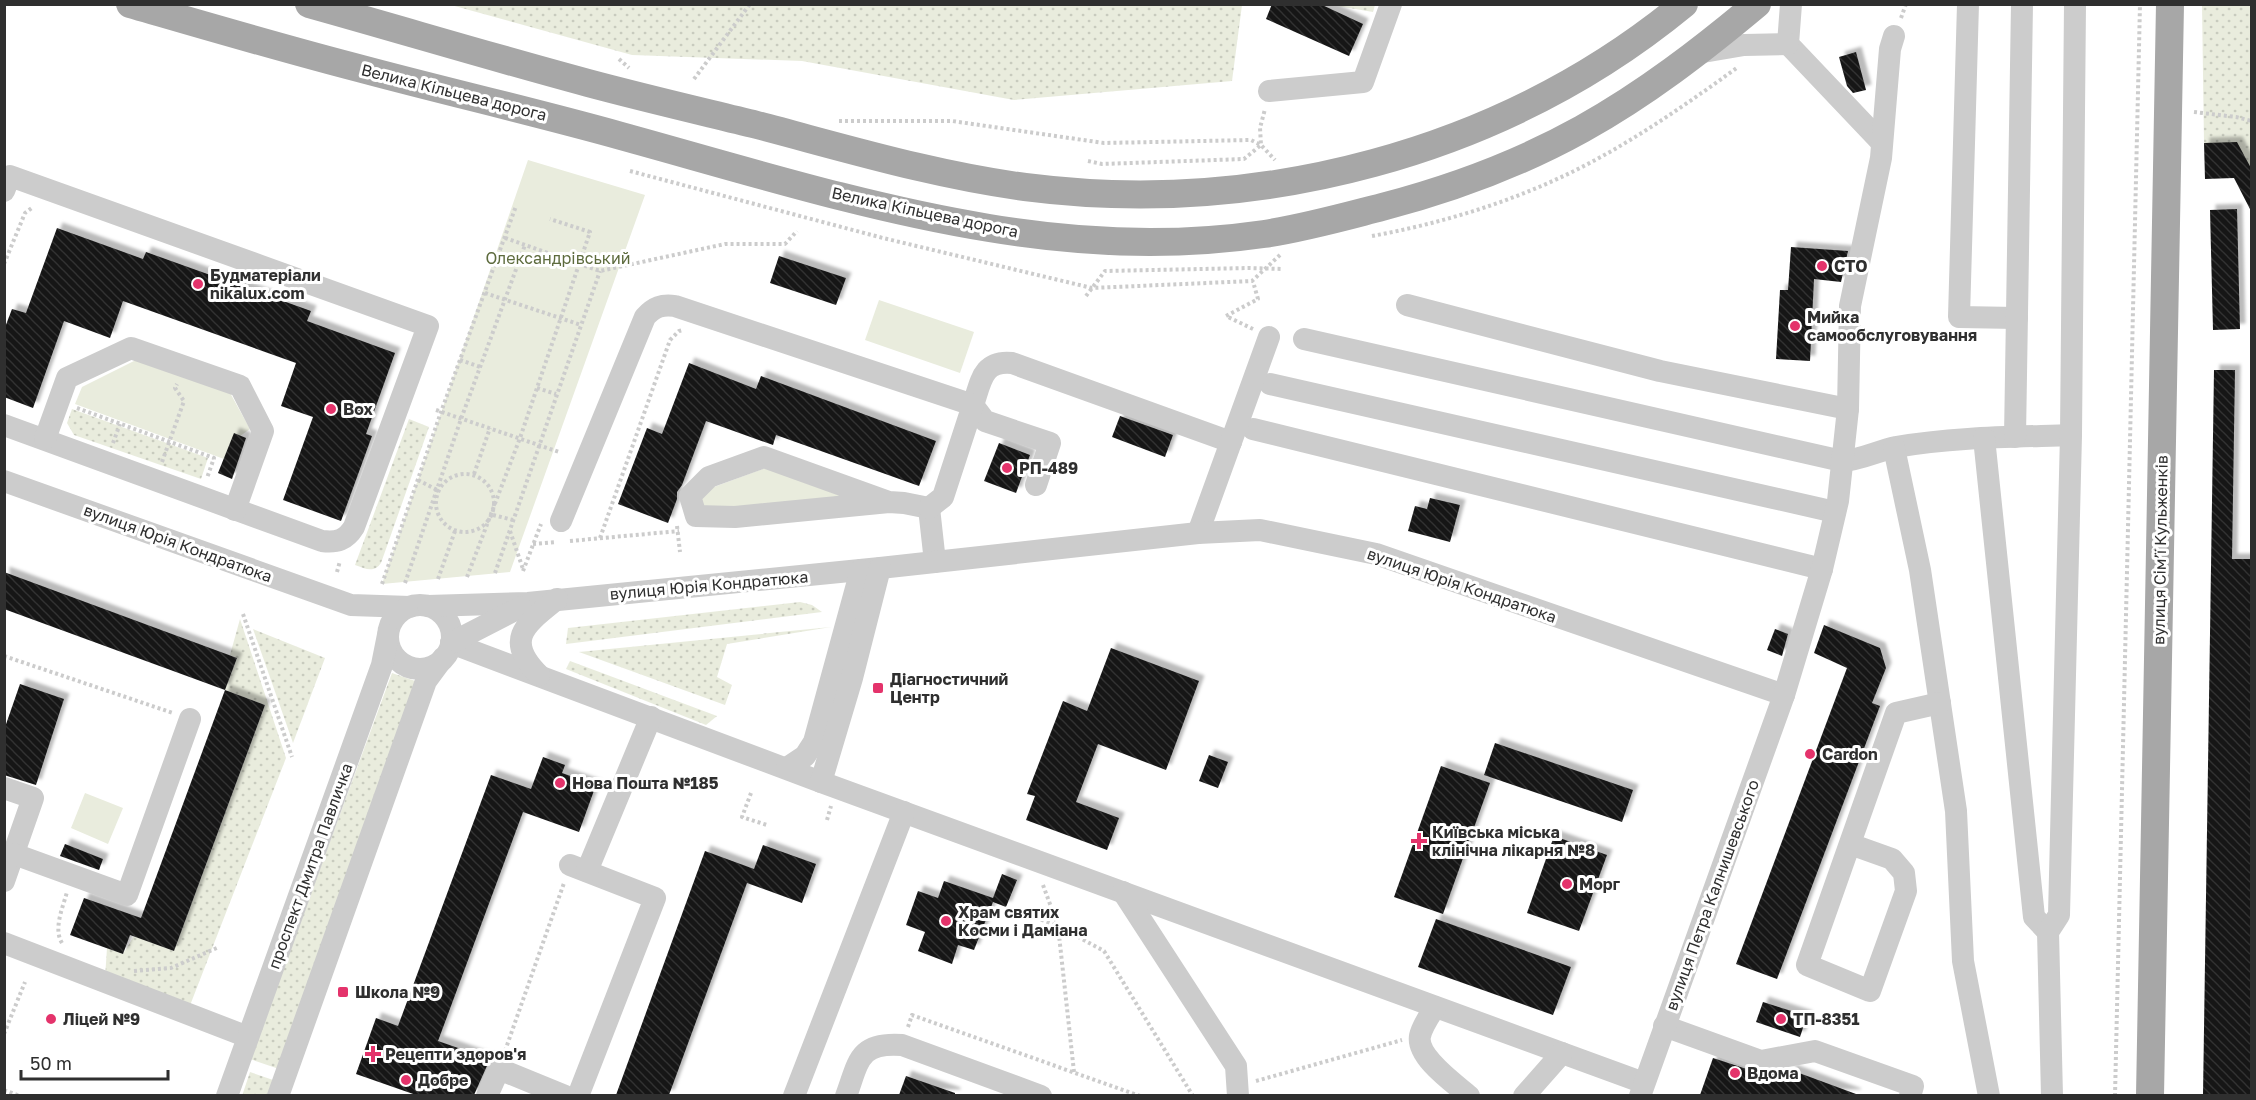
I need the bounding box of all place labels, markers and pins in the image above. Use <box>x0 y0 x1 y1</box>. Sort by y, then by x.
place label: СТО <box>1834 256 1868 276</box>
marker: СТО <box>1815 259 1829 273</box>
place label: Будматеріали nikalux.com <box>210 265 321 303</box>
marker: Будматеріали nikalux.com <box>191 277 205 291</box>
place label: Мийка самообслуговування <box>1807 307 1977 345</box>
marker: Мийка самообслуговування <box>1788 319 1802 333</box>
place label: Box <box>343 399 374 419</box>
marker: Box <box>324 402 338 416</box>
place label: РП-489 <box>1019 458 1078 478</box>
marker: РП-489 <box>1000 461 1014 475</box>
place label: Діагностичний Центр <box>890 669 1008 707</box>
marker: Діагностичний Центр <box>871 681 885 695</box>
place label: Cardon <box>1822 744 1878 764</box>
marker: Cardon <box>1803 747 1817 761</box>
place label: Нова Пошта №185 <box>572 773 719 793</box>
marker: Нова Пошта №185 <box>553 776 567 790</box>
place label: Київська міська клінічна лікарня №8 <box>1432 822 1595 860</box>
marker: Київська міська клінічна лікарня №8 <box>1410 832 1428 850</box>
place label: Морг <box>1579 874 1621 894</box>
marker: Морг <box>1560 877 1574 891</box>
place label: Храм святих Косми і Даміана <box>958 902 1087 940</box>
marker: Храм святих Косми і Даміана <box>939 914 953 928</box>
place label: Школа №9 <box>355 982 440 1002</box>
marker: Школа №9 <box>336 985 350 999</box>
place label: Ліцей №9 <box>63 1009 140 1029</box>
place label: ТП-8351 <box>1793 1009 1859 1029</box>
marker: Ліцей №9 <box>44 1012 58 1026</box>
marker: ТП-8351 <box>1774 1012 1788 1026</box>
place label: Рецепти здоров'я <box>385 1044 526 1064</box>
marker: Рецепти здоров'я <box>366 1047 380 1061</box>
place label: Вдома <box>1747 1063 1799 1083</box>
marker: Вдома <box>1728 1066 1742 1080</box>
place label: Добре <box>418 1070 469 1090</box>
marker: Добре <box>399 1073 413 1087</box>

